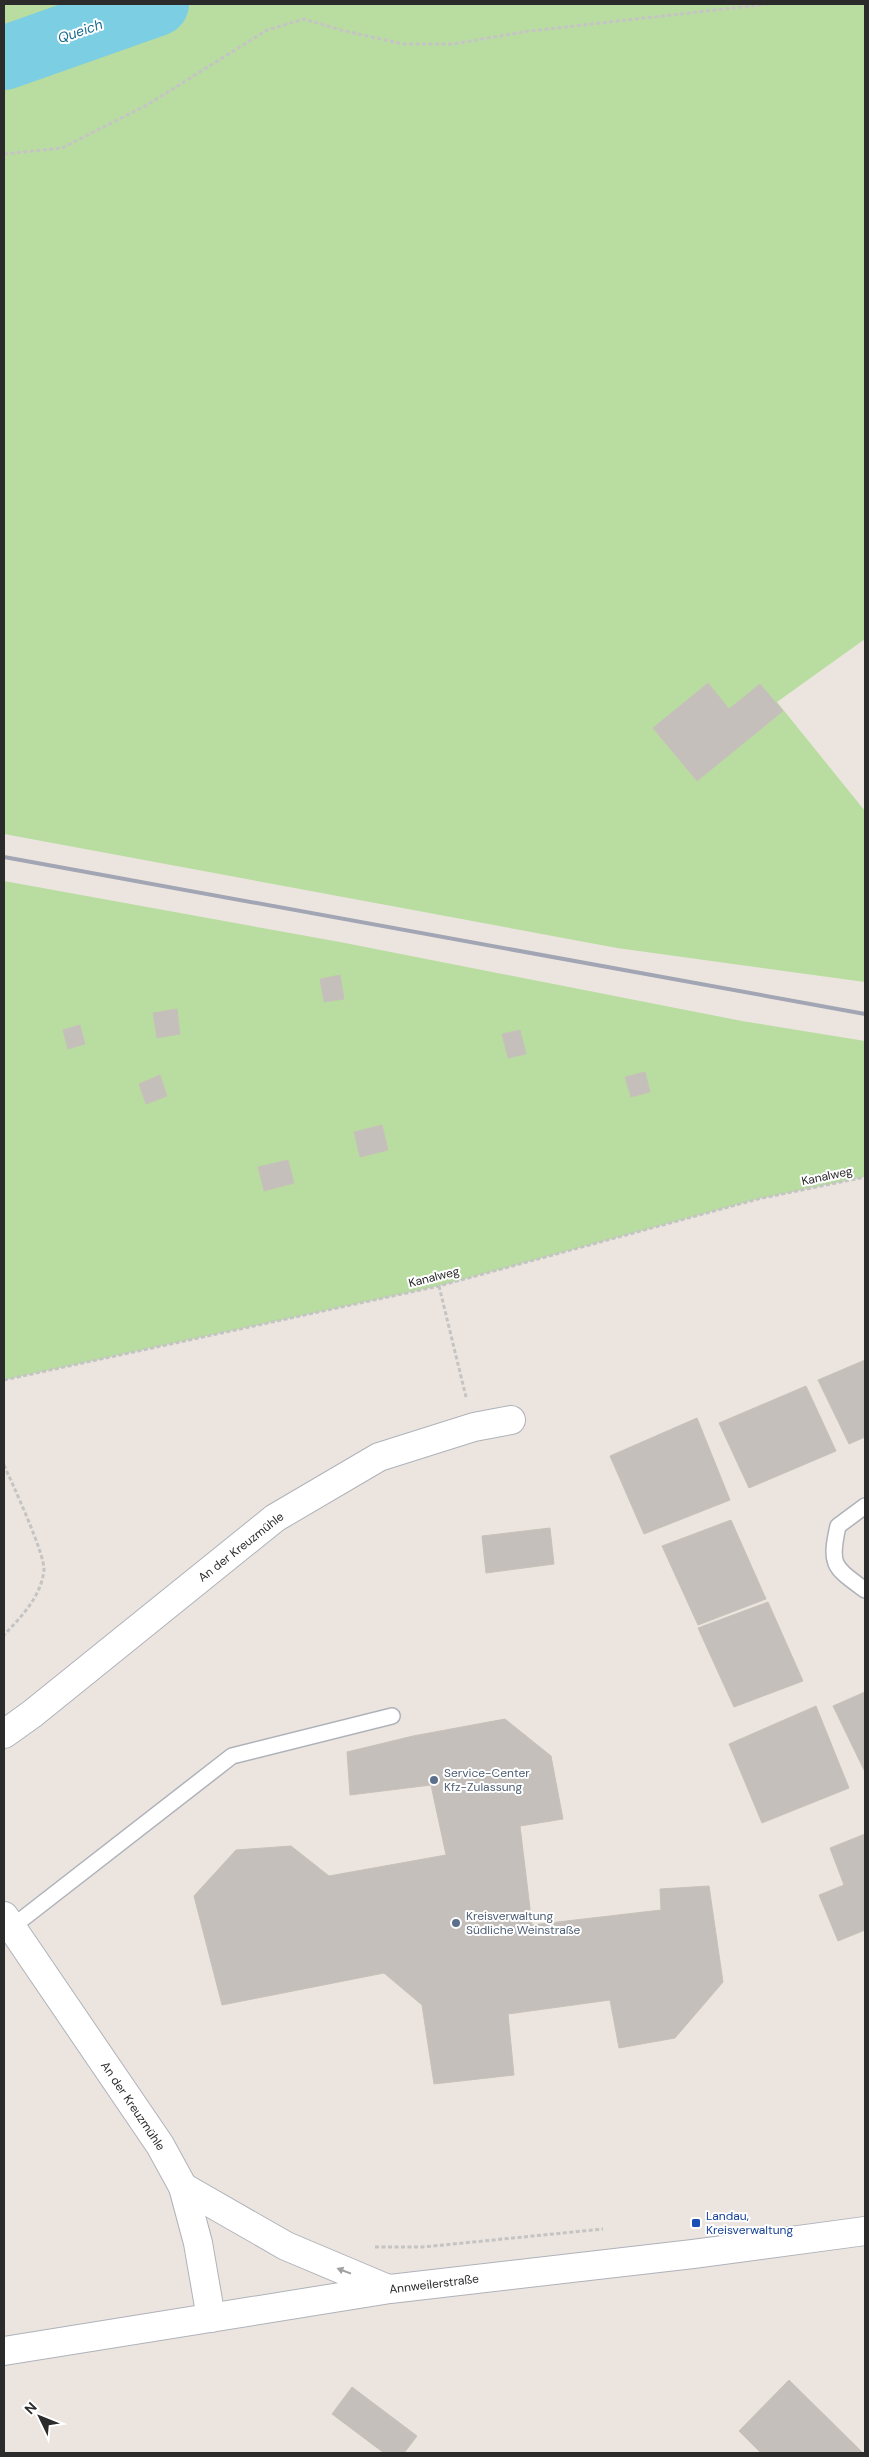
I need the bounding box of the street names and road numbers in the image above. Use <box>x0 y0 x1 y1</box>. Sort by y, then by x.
street label: Kanalweg <box>800 1163 854 1189</box>
street label: Kanalweg <box>407 1263 461 1291</box>
street label: An der Kreuzmühle <box>195 1508 287 1585</box>
street label: An der Kreuzmühle <box>97 2058 169 2154</box>
street label: Annweilerstraße <box>388 2271 480 2297</box>

